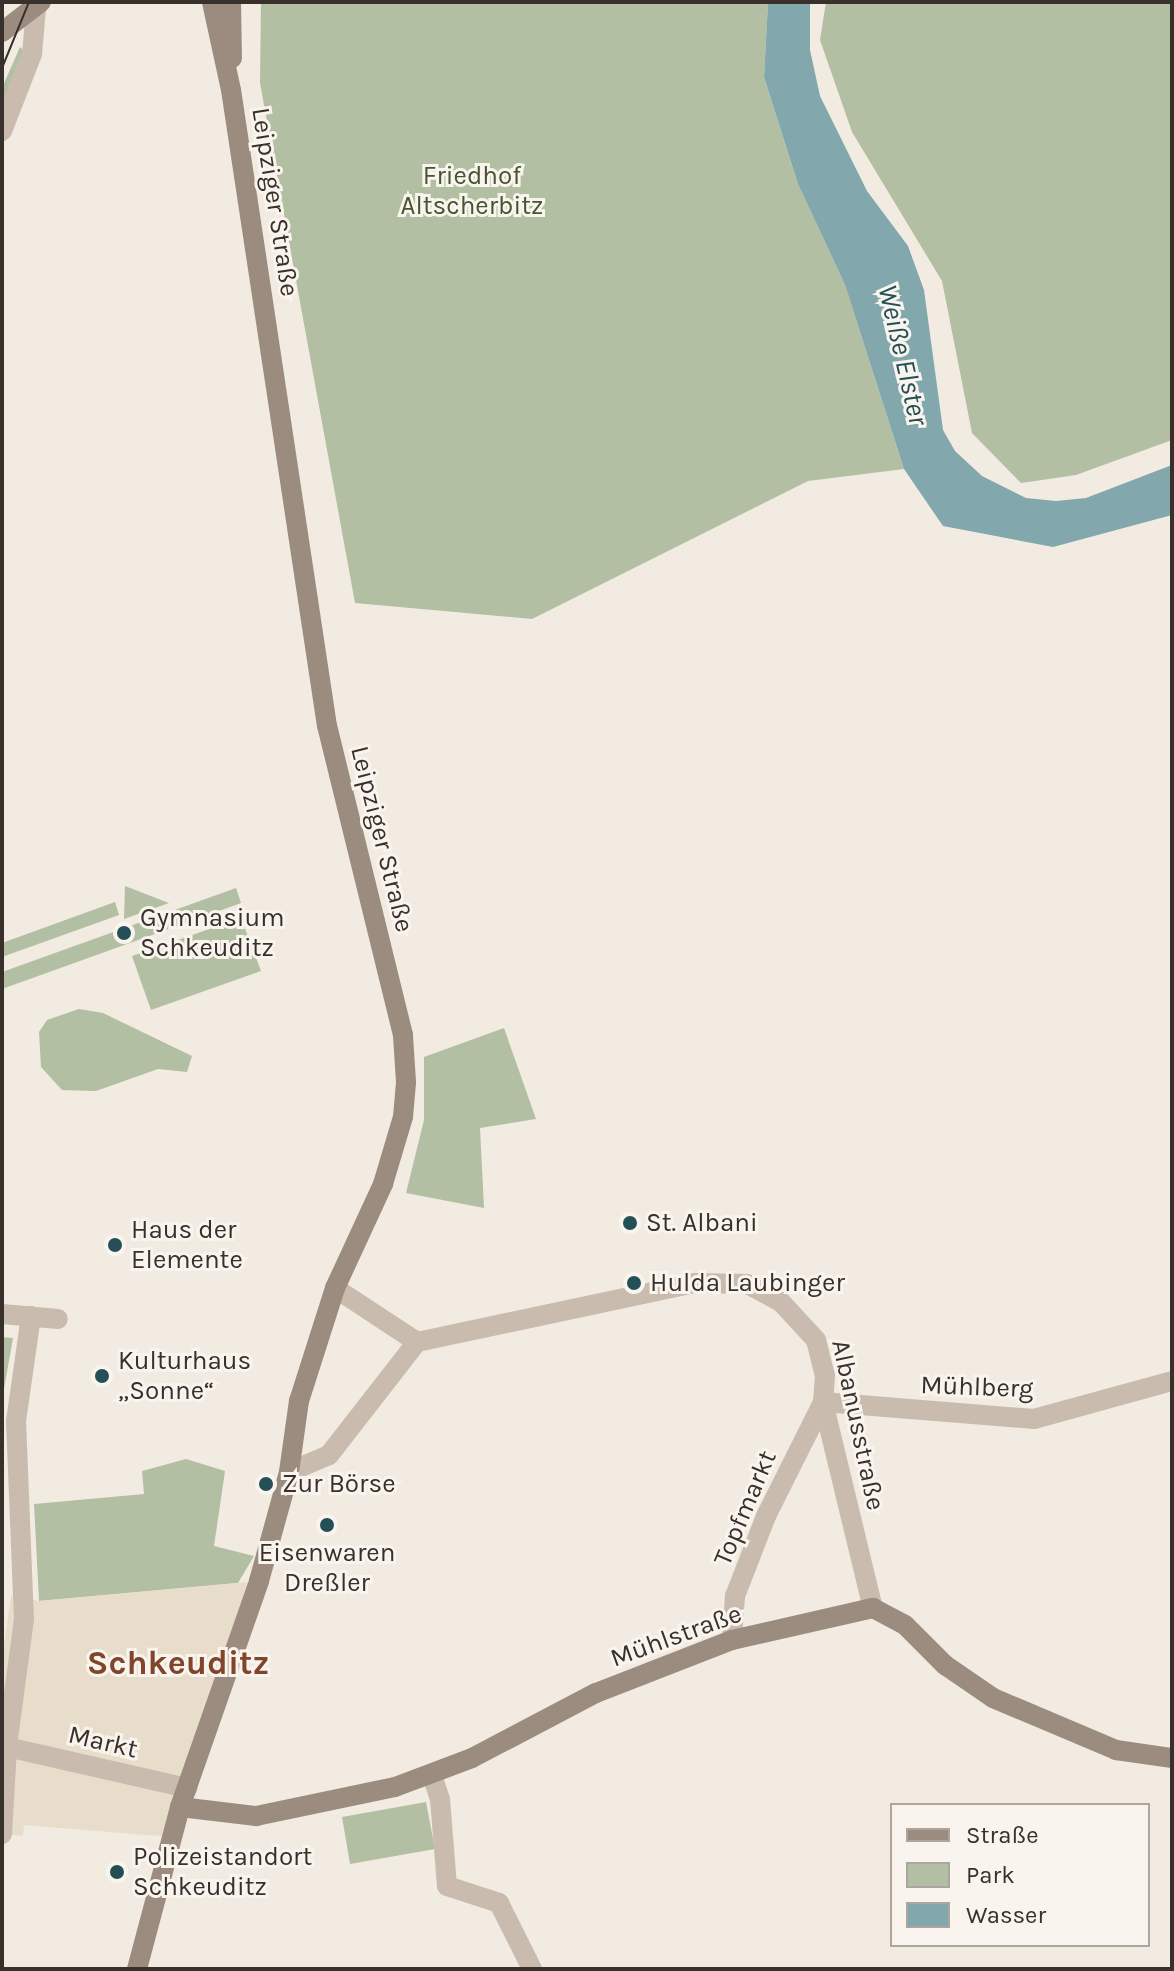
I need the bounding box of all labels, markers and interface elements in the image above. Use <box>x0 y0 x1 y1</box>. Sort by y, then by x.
street label: Leipziger Straße <box>245 105 305 299</box>
park label: Friedhof Altscherbitz <box>401 160 543 222</box>
water label: Weiße Elster <box>871 281 935 429</box>
street label: Leipziger Straße <box>344 743 420 935</box>
place label: Gymnasium Schkeuditz <box>140 902 285 964</box>
marker: Gymnasium Schkeuditz <box>115 924 133 942</box>
place label: St. Albani <box>646 1207 758 1239</box>
place label: Haus der Elemente <box>131 1214 243 1276</box>
marker: St. Albani <box>621 1214 639 1232</box>
marker: Haus der Elemente <box>106 1236 124 1254</box>
place label: Hulda Laubinger <box>650 1267 845 1299</box>
marker: Hulda Laubinger <box>625 1274 643 1292</box>
street label: Albanusstraße <box>825 1337 891 1513</box>
place label: Kulturhaus „Sonne“ <box>118 1345 251 1406</box>
marker: Kulturhaus „Sonne“ <box>93 1367 111 1385</box>
street label: Mühlberg <box>920 1369 1034 1405</box>
street label: Topfmarkt <box>707 1446 783 1570</box>
place label: Zur Börse <box>282 1468 395 1500</box>
marker: Zur Börse <box>257 1475 275 1493</box>
marker: Eisenwaren Dreßler <box>318 1516 336 1534</box>
place label: Eisenwaren Dreßler <box>259 1537 395 1598</box>
street label: Mühlstraße <box>606 1598 746 1674</box>
district label: Schkeuditz <box>87 1644 269 1684</box>
street label: Markt <box>65 1719 141 1765</box>
legend <box>890 1803 1150 1947</box>
text: Straße <box>966 1821 1038 1849</box>
place label: Polizeistandort Schkeuditz <box>133 1841 312 1902</box>
text: Park <box>966 1861 1015 1889</box>
marker: Polizeistandort Schkeuditz <box>108 1863 126 1881</box>
text: Wasser <box>966 1901 1046 1929</box>

